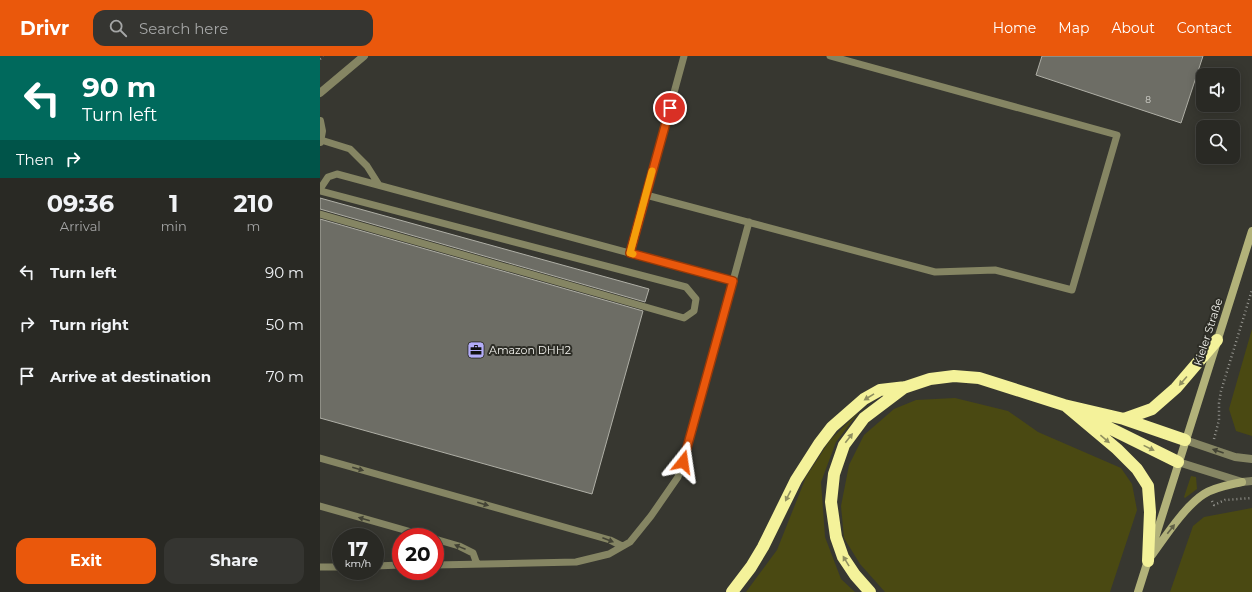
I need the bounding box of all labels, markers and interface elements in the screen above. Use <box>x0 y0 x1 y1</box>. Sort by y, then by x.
search box <box>93 10 373 46</box>
text: Drivr <box>20 17 69 40</box>
icon: search <box>107 17 129 39</box>
text: Search here <box>139 19 228 38</box>
text: Home <box>993 19 1036 37</box>
text: Map <box>1058 19 1089 37</box>
text: About <box>1111 19 1155 37</box>
text: Contact <box>1177 19 1232 37</box>
map controls <box>1196 68 1240 164</box>
button: sound <box>1196 68 1240 112</box>
text: 90 m <box>82 70 156 104</box>
icon: left <box>16 72 68 124</box>
pin <box>653 91 687 125</box>
house number: 8 <box>1145 94 1151 105</box>
icon: arrive <box>659 97 681 119</box>
text: Turn left <box>82 104 157 126</box>
button: search <box>1196 120 1240 164</box>
icon: right <box>62 148 84 170</box>
text: Then <box>16 150 54 169</box>
text: 09:36 <box>47 189 114 218</box>
text: 1 <box>169 189 178 218</box>
text: 210 <box>233 189 273 218</box>
text: Arrival <box>60 218 101 234</box>
text: min <box>161 218 187 234</box>
text: m <box>246 218 260 234</box>
icon: left <box>16 261 38 283</box>
text: Turn left <box>50 263 117 282</box>
text: 90 m <box>265 263 304 282</box>
street label: Kieler Straße <box>1191 296 1226 367</box>
icon: right <box>16 313 38 335</box>
text: Turn right <box>50 315 129 334</box>
text: 50 m <box>266 315 304 334</box>
office icon: Amazon DHH2 <box>466 340 486 360</box>
place label: Amazon DHH2 <box>489 343 571 357</box>
icon: arrive <box>16 365 38 387</box>
text: Arrive at destination <box>50 367 211 386</box>
text: 70 m <box>266 367 304 386</box>
one-way arrow <box>1178 375 1187 386</box>
one-way arrow <box>863 393 875 400</box>
one-way arrow <box>845 432 854 443</box>
one-way arrow <box>1100 434 1111 443</box>
position arrow <box>662 441 704 483</box>
one-way arrow <box>1143 445 1155 451</box>
one-way arrow <box>1212 448 1224 454</box>
one-way arrow <box>352 466 364 472</box>
one-way arrow <box>785 490 791 502</box>
one-way arrow <box>477 501 489 507</box>
one-way arrow <box>358 516 370 522</box>
one-way arrow <box>1166 524 1175 535</box>
speed limit sign: 20 <box>392 528 444 580</box>
text: 17 <box>348 537 368 561</box>
one-way arrow <box>602 537 614 543</box>
button: Exit <box>16 538 156 584</box>
button: Share <box>164 538 304 584</box>
one-way arrow <box>454 543 466 549</box>
one-way arrow <box>842 556 850 566</box>
text: km/h <box>345 557 371 570</box>

